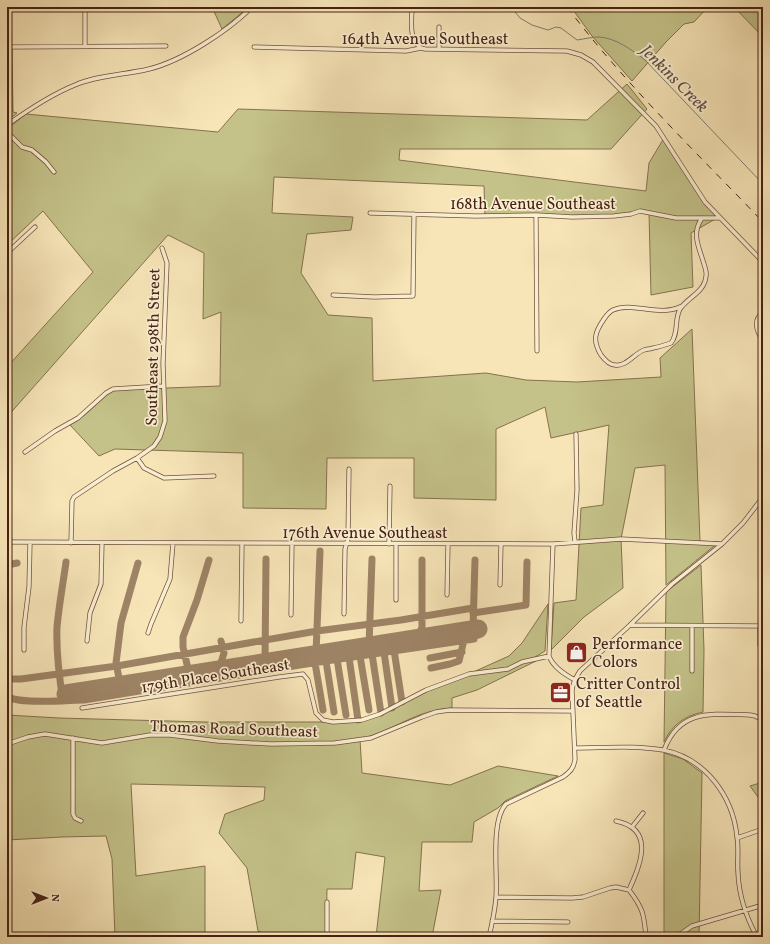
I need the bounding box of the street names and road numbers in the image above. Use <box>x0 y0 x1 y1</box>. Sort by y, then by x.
street label: 164th Avenue Southeast <box>342 29 509 51</box>
street label: 168th Avenue Southeast <box>450 194 616 216</box>
street label: Southeast 298th Street <box>142 268 166 426</box>
street label: 176th Avenue Southeast <box>282 523 448 545</box>
street label: 179th Place Southeast <box>140 654 291 700</box>
street label: Thomas Road Southeast <box>150 716 319 744</box>

